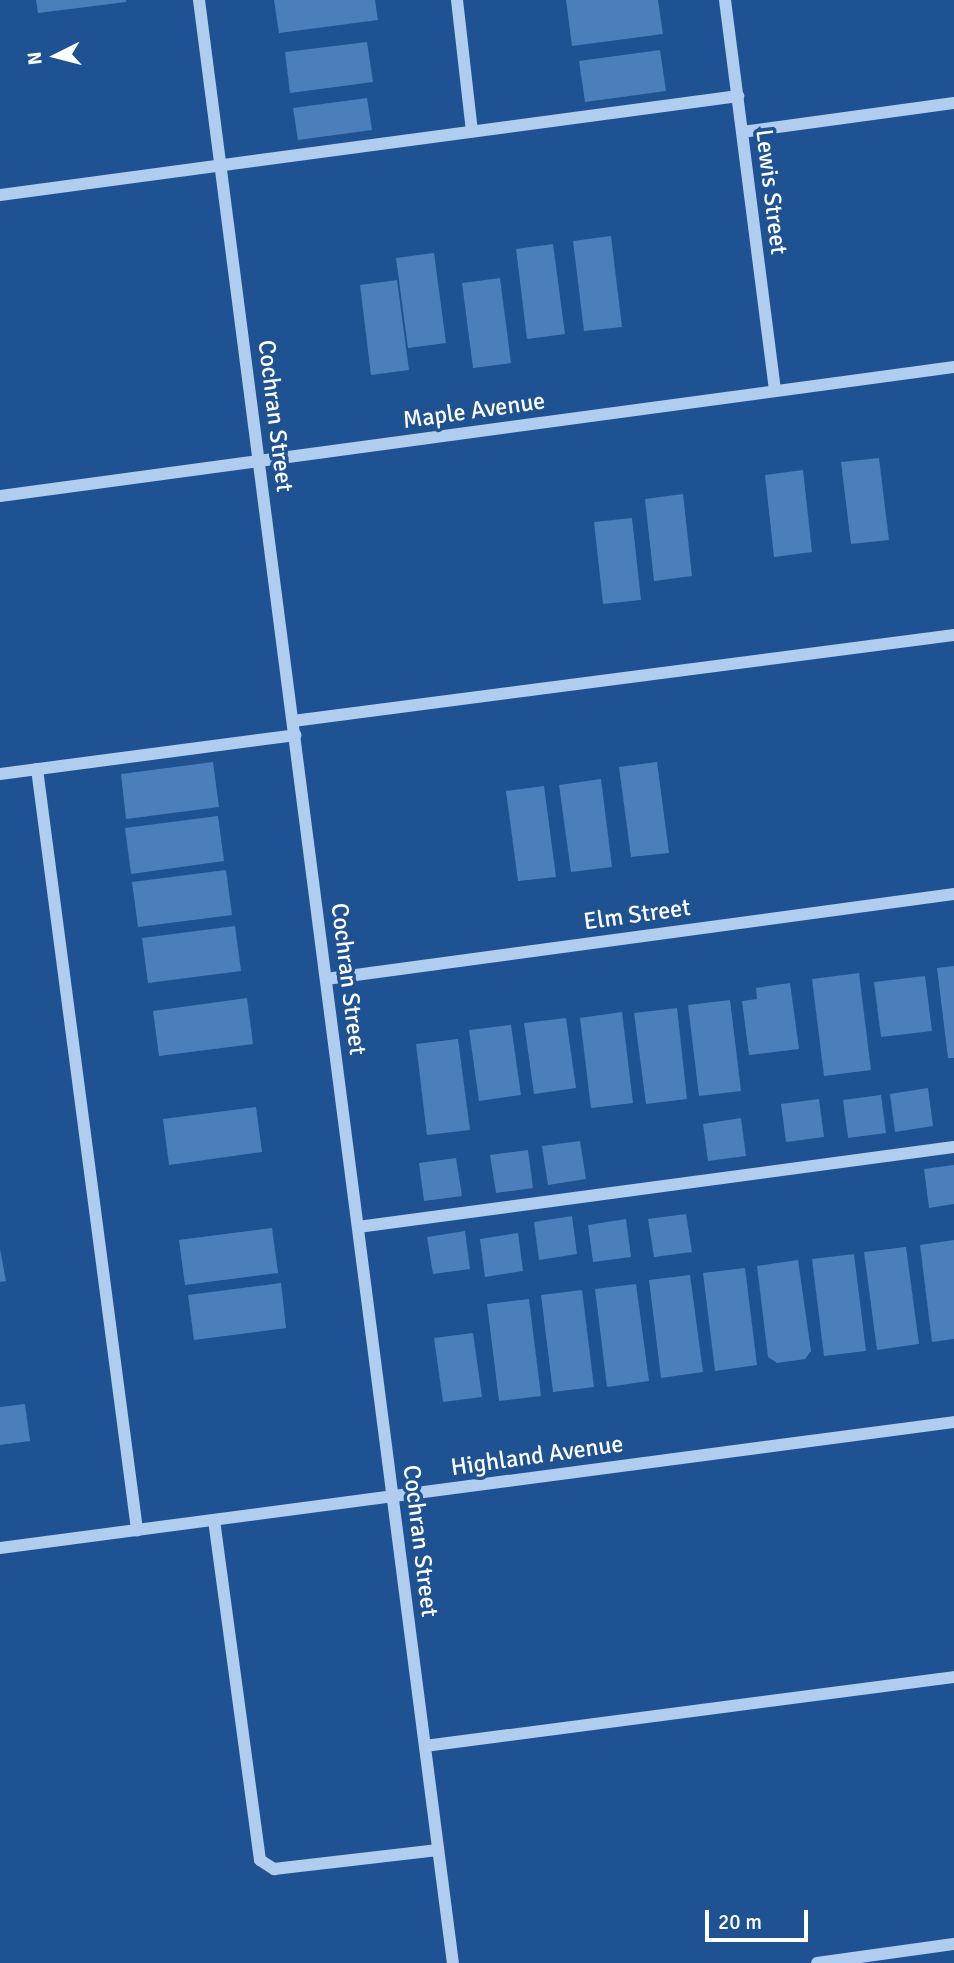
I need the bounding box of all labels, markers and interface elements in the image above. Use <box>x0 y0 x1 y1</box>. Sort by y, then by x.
north arrow <box>21 21 91 91</box>
text: N <box>22 50 48 66</box>
street label: Lewis Street <box>749 128 793 256</box>
street label: Cochran Street <box>251 338 299 494</box>
street label: Maple Avenue <box>401 387 547 435</box>
street label: Elm Street <box>582 893 692 937</box>
street label: Cochran Street <box>324 901 372 1057</box>
street label: Highland Avenue <box>449 1430 625 1482</box>
street label: Cochran Street <box>396 1463 444 1619</box>
scale bar <box>709 1896 812 1940</box>
text: 20 m <box>718 1909 762 1935</box>

